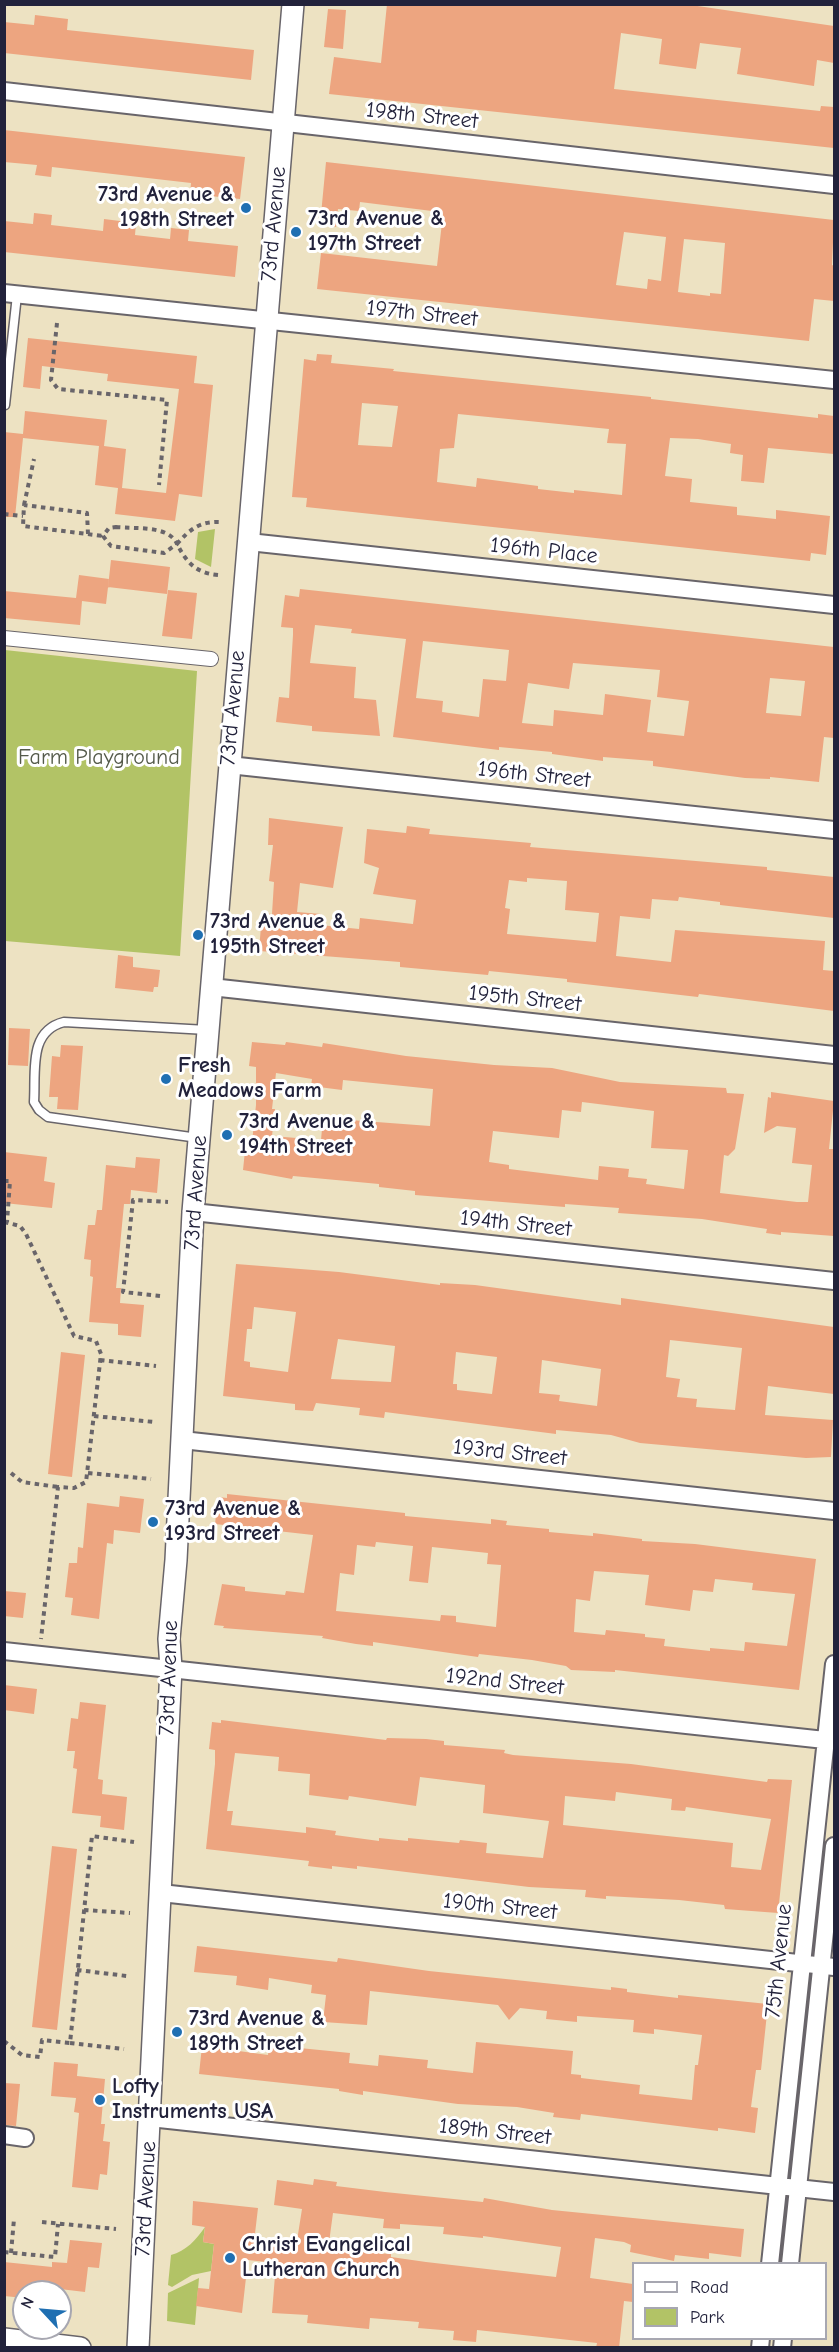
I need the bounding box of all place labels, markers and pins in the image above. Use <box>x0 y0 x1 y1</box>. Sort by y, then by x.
place label: 73rd Avenue & 198th Street <box>98 182 234 234</box>
marker: 73rd Avenue & 198th Street <box>239 201 253 215</box>
place label: 73rd Avenue & 197th Street <box>308 206 444 258</box>
marker: 73rd Avenue & 197th Street <box>289 225 303 239</box>
place label: 73rd Avenue & 195th Street <box>210 909 346 960</box>
marker: 73rd Avenue & 195th Street <box>191 928 205 942</box>
place label: Fresh Meadows Farm <box>178 1053 322 1104</box>
marker: Fresh Meadows Farm <box>159 1072 173 1086</box>
place label: 73rd Avenue & 194th Street <box>239 1109 375 1160</box>
marker: 73rd Avenue & 194th Street <box>220 1128 234 1142</box>
place label: 73rd Avenue & 193rd Street <box>165 1496 301 1548</box>
marker: 73rd Avenue & 193rd Street <box>146 1515 160 1529</box>
place label: 73rd Avenue & 189th Street <box>189 2006 325 2058</box>
marker: 73rd Avenue & 189th Street <box>170 2025 184 2039</box>
place label: Lofty Instruments USA <box>112 2074 273 2126</box>
marker: Lofty Instruments USA <box>93 2093 107 2107</box>
place label: Christ Evangelical Lutheran Church <box>242 2232 411 2284</box>
marker: Christ Evangelical Lutheran Church <box>223 2251 237 2265</box>

